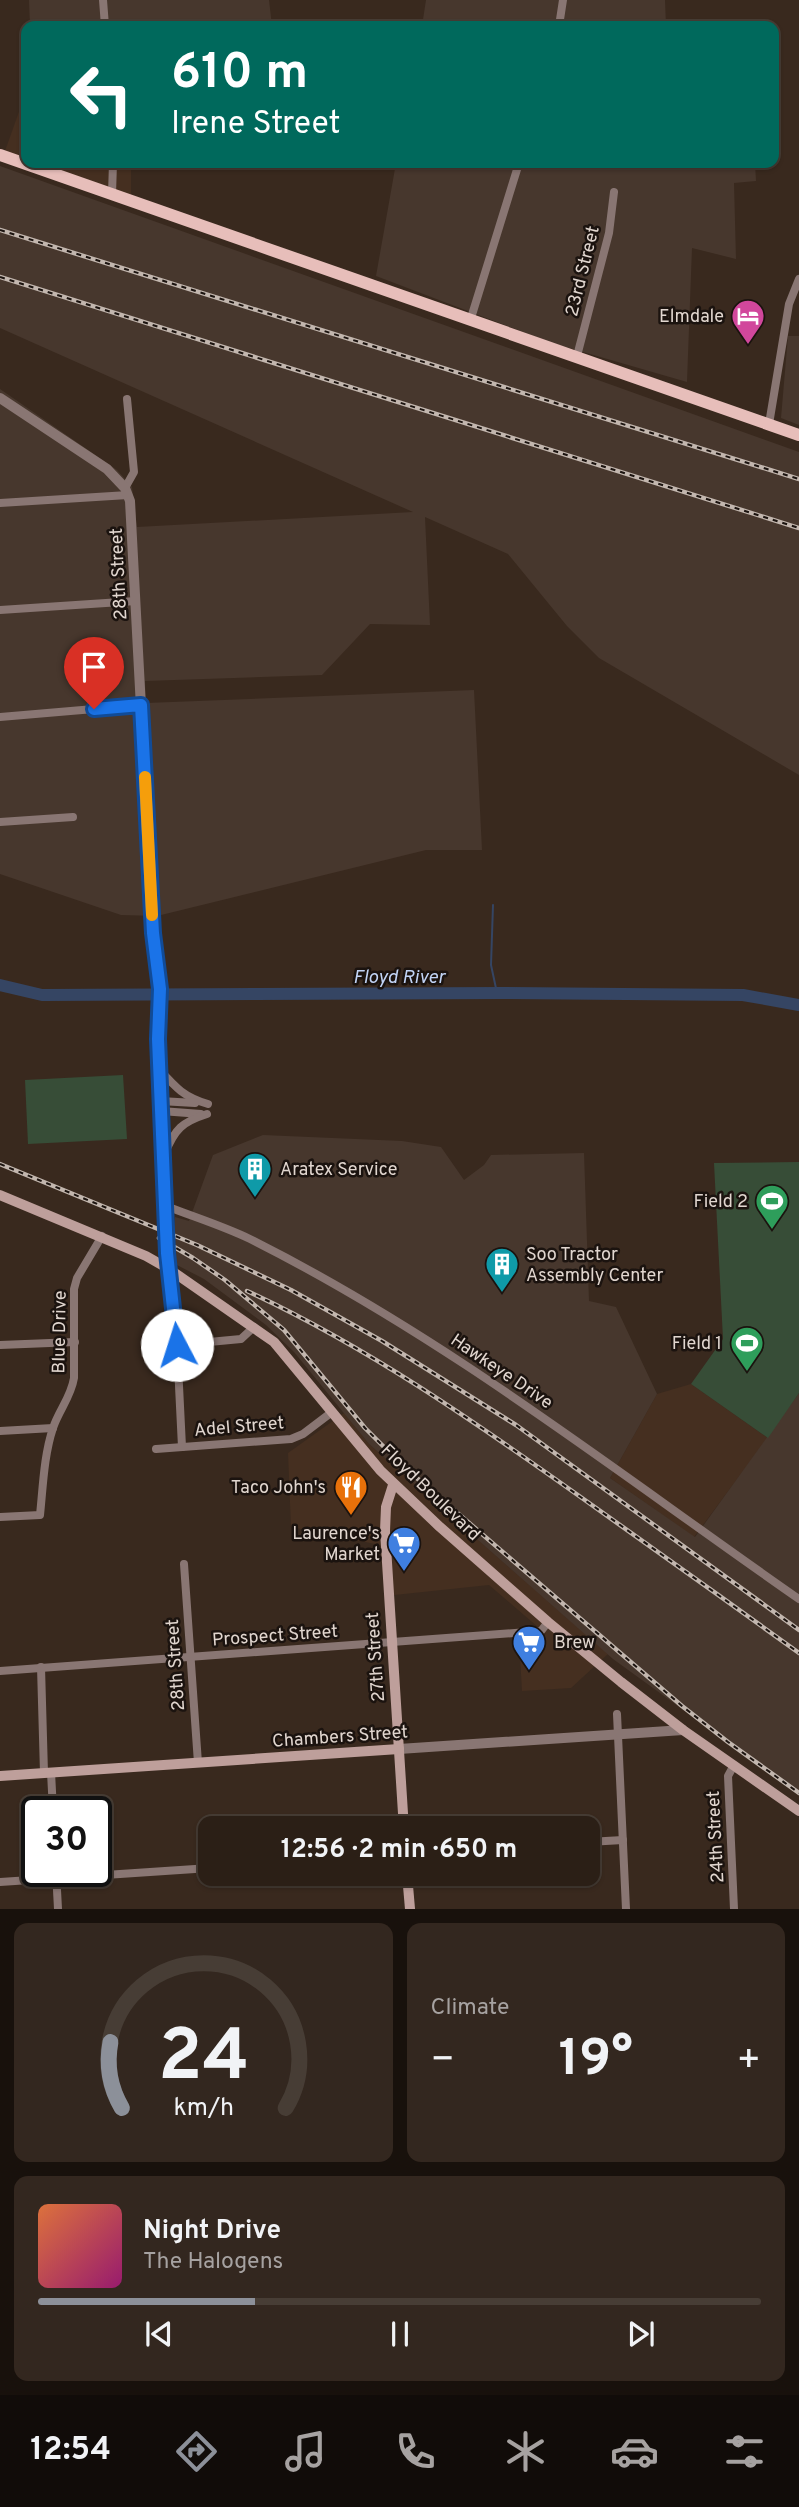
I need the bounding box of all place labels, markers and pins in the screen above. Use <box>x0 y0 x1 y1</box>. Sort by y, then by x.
hotel icon: Elmdale <box>729 297 767 346</box>
place label: Elmdale <box>659 306 724 329</box>
pin <box>64 637 124 709</box>
building icon: Aratex Service <box>236 1150 274 1199</box>
place label: Aratex Service <box>280 1159 397 1182</box>
sports icon: Field 2 <box>753 1182 791 1231</box>
place label: Field 2 <box>694 1191 748 1214</box>
place label: Soo Tractor Assembly Center <box>526 1244 664 1288</box>
building icon: Soo Tractor Assembly Center <box>483 1245 521 1294</box>
sports icon: Field 1 <box>728 1324 766 1373</box>
place label: Field 1 <box>672 1333 722 1356</box>
restaurant icon: Taco John's <box>332 1468 370 1517</box>
place label: Taco John's <box>231 1477 326 1500</box>
place label: Laurence's Market <box>292 1523 380 1567</box>
supermarket icon: Laurence's Market <box>385 1524 423 1573</box>
supermarket icon: Brew <box>510 1623 548 1672</box>
place label: Brew <box>554 1632 595 1655</box>

